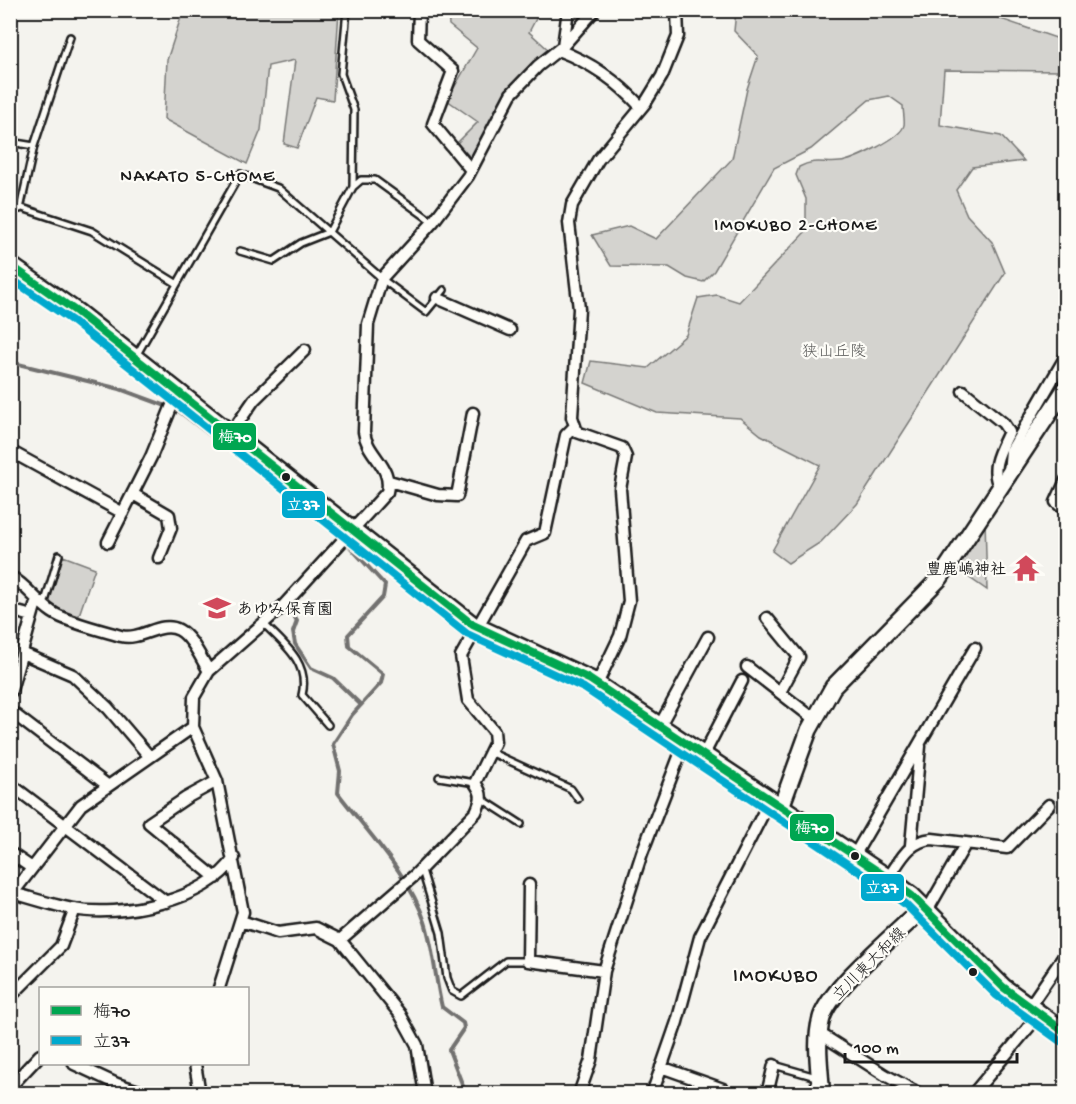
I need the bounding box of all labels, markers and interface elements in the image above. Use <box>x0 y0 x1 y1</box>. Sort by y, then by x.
district label: NAKATO 5-CHOME <box>120 167 276 188</box>
district label: IMOKUBO 2-CHOME <box>714 216 878 237</box>
park label: 狭山丘陵 <box>802 343 866 363</box>
line badge: 梅70 <box>212 422 257 451</box>
text: 梅70 <box>218 429 252 449</box>
unlabelled marker <box>280 471 292 483</box>
line badge: 立37 <box>281 490 326 519</box>
text: 立37 <box>287 497 320 517</box>
temple icon: 豊鹿嶋神社 <box>1011 553 1041 583</box>
place label: 豊鹿嶋神社 <box>926 560 1006 581</box>
school or university icon: あゆみ保育園 <box>202 593 232 623</box>
place label: あゆみ保育園 <box>237 600 333 621</box>
line badge: 梅70 <box>789 813 835 842</box>
text: 梅70 <box>795 820 829 840</box>
unlabelled marker <box>849 850 861 862</box>
line badge: 立37 <box>860 873 905 902</box>
text: 立37 <box>866 880 899 900</box>
street label: 立川東大和線 <box>828 923 911 1006</box>
district label: IMOKUBO <box>733 966 819 989</box>
unlabelled marker <box>967 966 979 978</box>
legend <box>39 987 249 1065</box>
text: 梅70 <box>93 1002 131 1024</box>
scale bar <box>845 1026 1018 1064</box>
text: 立37 <box>93 1032 130 1054</box>
text: 100 m <box>853 1039 899 1060</box>

